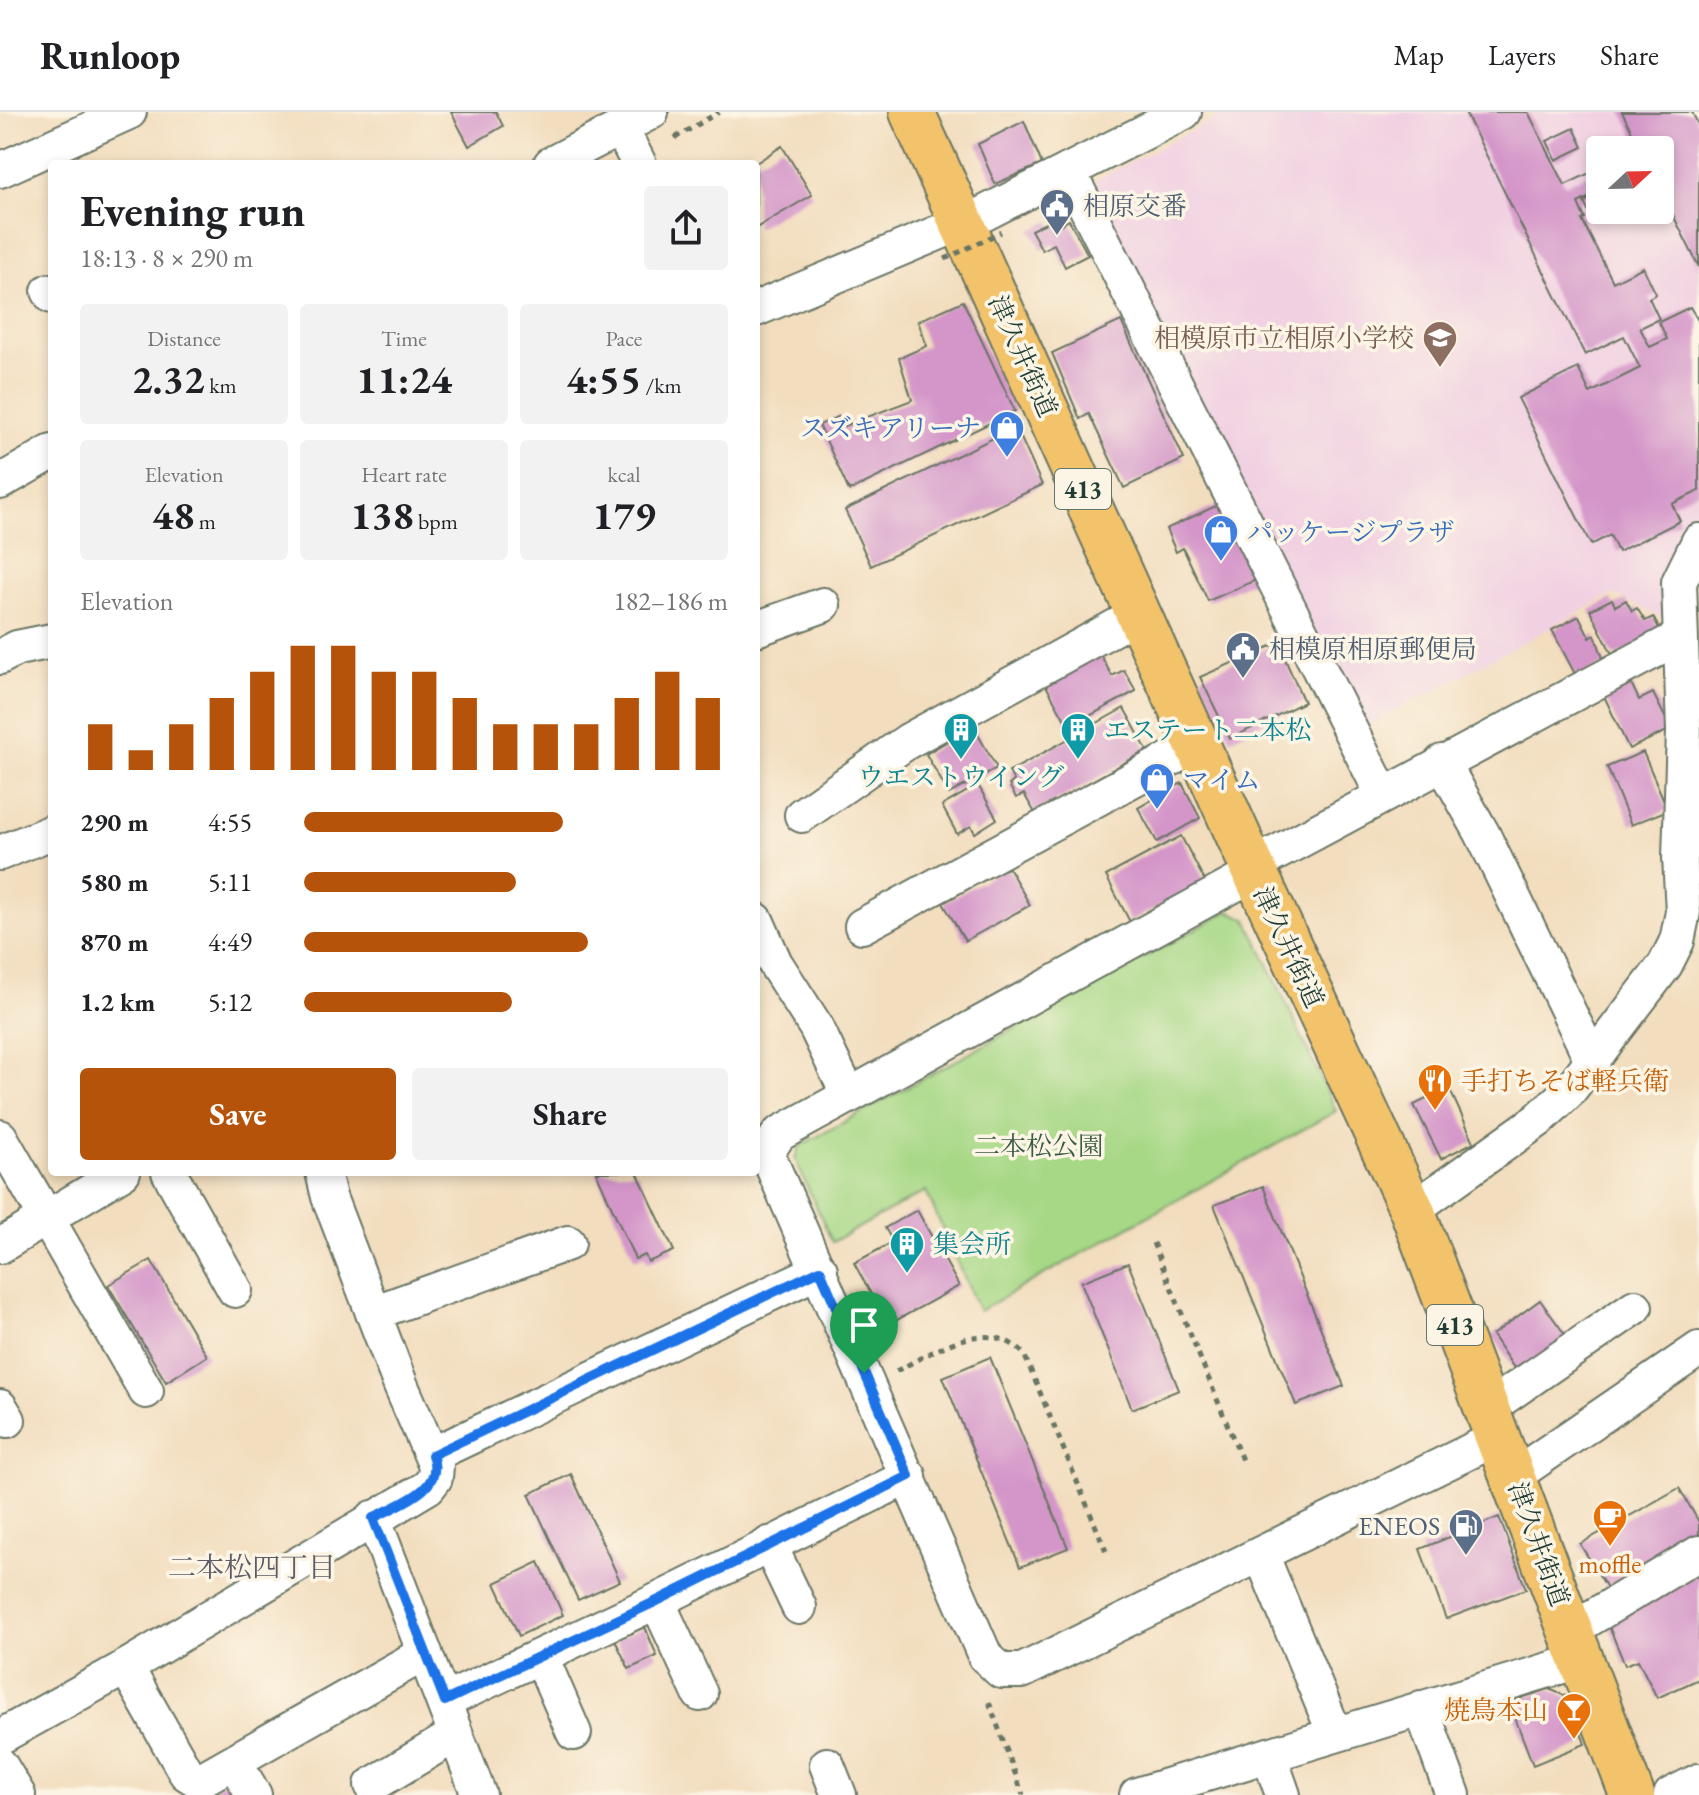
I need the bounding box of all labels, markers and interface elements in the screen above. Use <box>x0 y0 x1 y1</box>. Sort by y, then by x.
text: Runloop <box>40 31 180 80</box>
text: Map <box>1394 37 1444 73</box>
text: Layers <box>1488 37 1556 73</box>
text: Share <box>1600 37 1659 73</box>
north arrow <box>1586 136 1674 224</box>
map controls <box>1586 136 1674 224</box>
text: Evening run <box>80 182 305 239</box>
button: share <box>644 186 728 270</box>
public building icon: 相原交番 <box>1038 187 1076 237</box>
place label: 相原交番 <box>1083 189 1187 223</box>
text: 18:13 · 8 × 290 m <box>80 241 253 275</box>
street label: 津久井街道 <box>981 290 1065 422</box>
school or university icon: 相模原市立相原小学校 <box>1421 319 1459 369</box>
place label: 相模原市立相原小学校 <box>1154 321 1414 355</box>
text: Distance <box>147 324 221 353</box>
text: Time <box>381 324 427 353</box>
text: Pace <box>606 324 642 353</box>
text: 2.32 <box>131 353 205 405</box>
text: 11:24 <box>356 353 452 405</box>
text: 4:55 <box>566 353 641 405</box>
text: km <box>205 371 237 400</box>
text: /km <box>641 371 682 400</box>
shop icon: スズキアリーナ <box>988 409 1026 459</box>
place label: スズキアリーナ <box>800 411 981 445</box>
text: Elevation <box>144 460 224 489</box>
text: Heart rate <box>361 460 447 489</box>
text: kcal <box>607 460 641 489</box>
road number: 413 <box>1055 469 1111 509</box>
text: 48 <box>152 489 194 541</box>
text: 138 <box>350 489 414 541</box>
text: 179 <box>592 489 656 541</box>
text: m <box>194 507 216 536</box>
text: bpm <box>414 507 458 536</box>
shop icon: パッケージプラザ <box>1202 513 1240 563</box>
place label: パッケージプラザ <box>1247 515 1454 549</box>
text: Elevation <box>80 584 174 618</box>
text: 182–186 m <box>613 584 728 618</box>
public building icon: 相模原相原郵便局 <box>1224 630 1262 680</box>
place label: 相模原相原郵便局 <box>1269 632 1477 666</box>
building icon: ウエストウイング <box>942 711 980 761</box>
building icon: エステート二本松 <box>1059 711 1097 761</box>
place label: エステート二本松 <box>1104 713 1311 747</box>
place label: ウエストウイング <box>858 760 1064 794</box>
shop icon: マイム <box>1138 761 1176 811</box>
place label: マイム <box>1183 763 1260 797</box>
text: 290 m <box>80 805 148 839</box>
text: 4:55 <box>208 805 252 839</box>
text: 580 m <box>80 865 148 899</box>
text: 5:11 <box>208 865 252 899</box>
street label: 津久井街道 <box>1246 881 1332 1013</box>
text: 870 m <box>80 925 148 959</box>
text: 4:49 <box>208 925 252 959</box>
text: 1.2 km <box>80 985 155 1019</box>
text: 5:12 <box>208 985 252 1019</box>
restaurant icon: 手打ちそば軽兵衛 <box>1416 1062 1454 1112</box>
place label: 手打ちそば軽兵衛 <box>1461 1064 1669 1098</box>
button: Save <box>80 1068 396 1160</box>
button: Share <box>412 1068 728 1160</box>
park label: 二本松公園 <box>974 1129 1104 1163</box>
building icon: 集会所 <box>888 1225 926 1275</box>
place label: 集会所 <box>933 1227 1011 1261</box>
pin <box>830 1291 898 1373</box>
icon: arrive <box>842 1303 886 1347</box>
road number: 413 <box>1427 1305 1483 1345</box>
street label: 津久井街道 <box>1501 1477 1577 1611</box>
cafe icon: moffle <box>1591 1498 1629 1548</box>
fuel station icon: ENEOS <box>1447 1507 1485 1557</box>
place label: ENEOS <box>1358 1509 1440 1543</box>
place label: moffle <box>1578 1547 1642 1581</box>
district label: 二本松四丁目 <box>168 1549 336 1585</box>
bar icon: 焼鳥本山 <box>1555 1691 1593 1741</box>
place label: 焼鳥本山 <box>1444 1693 1548 1727</box>

